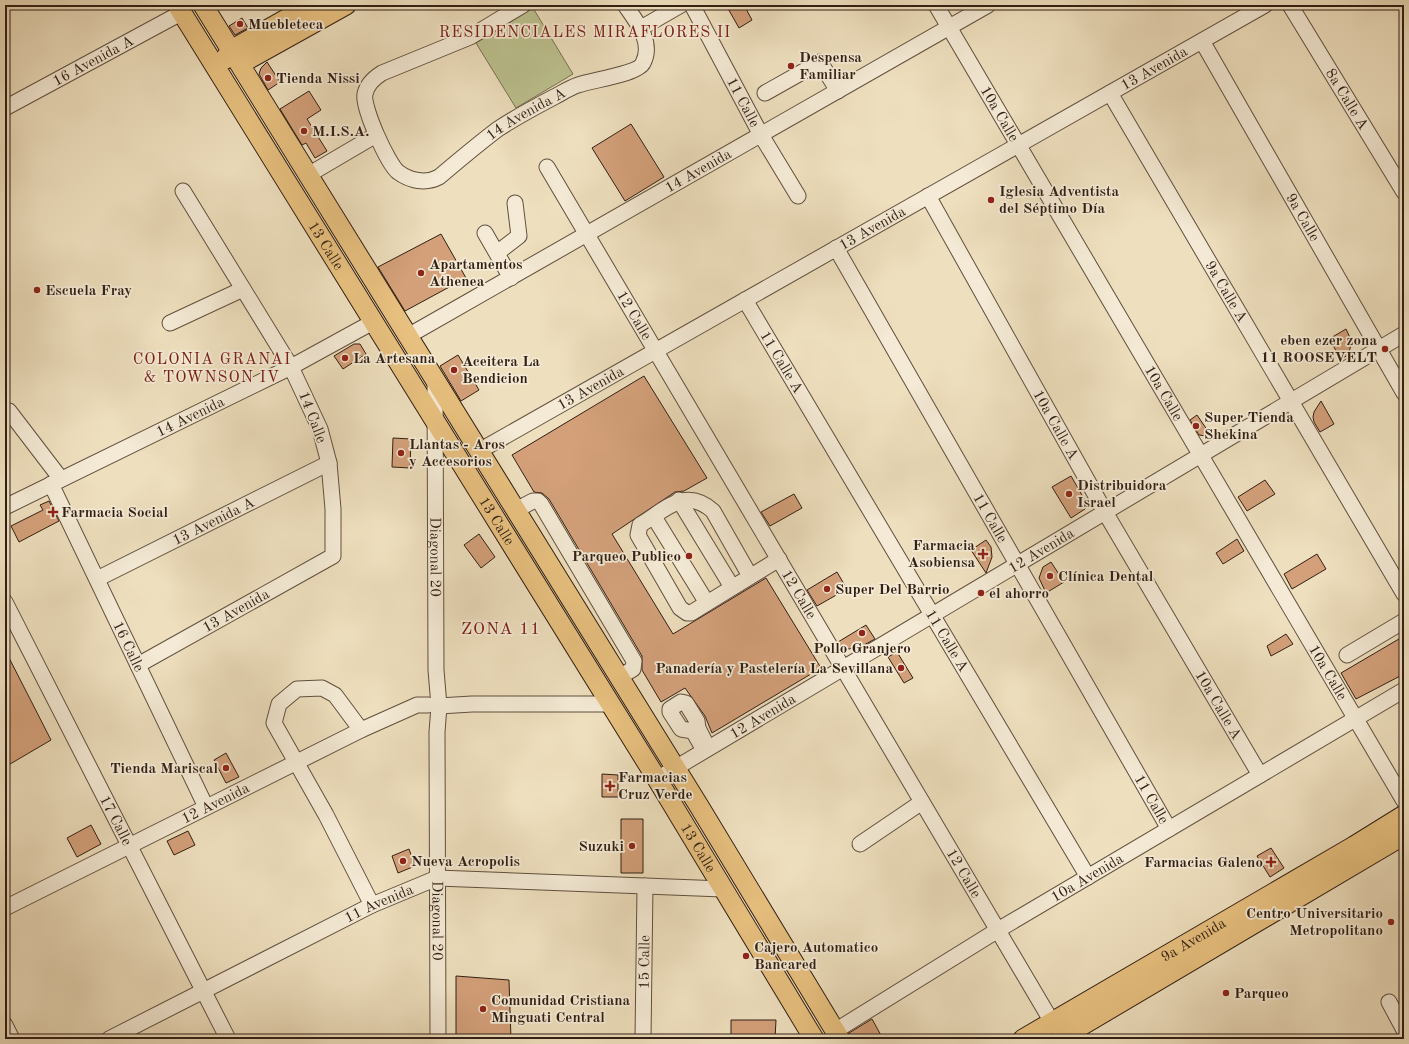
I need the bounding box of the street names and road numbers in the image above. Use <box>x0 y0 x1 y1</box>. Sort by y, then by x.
street label: 16 Avenida A <box>51 34 137 90</box>
street label: 13 Avenida <box>1119 44 1191 94</box>
street label: 8a Calle A <box>1322 67 1370 133</box>
street label: 11 Calle <box>723 75 762 130</box>
street label: 10a Calle <box>977 84 1021 145</box>
street label: 14 Avenida A <box>484 86 569 144</box>
street label: 14 Avenida <box>663 147 735 197</box>
street label: 9a Calle <box>1282 191 1321 245</box>
street label: 13 Avenida <box>837 204 909 254</box>
street label: 13 Calle <box>304 219 346 273</box>
street label: 9a Calle A <box>1201 259 1249 326</box>
street label: 12 Calle <box>613 289 653 343</box>
street label: 11 Calle A <box>756 329 805 397</box>
street label: 10a Calle <box>1141 363 1185 424</box>
street label: 13 Avenida <box>555 364 627 414</box>
street label: 10a Calle A <box>1029 388 1080 463</box>
street label: 14 Calle <box>295 390 328 446</box>
street label: 14 Avenida <box>154 395 228 441</box>
street label: 11 Calle <box>969 491 1009 546</box>
street label: 13 Avenida A <box>171 495 258 549</box>
street label: 13 Calle <box>475 495 516 549</box>
street label: Diagonal 20 <box>426 517 442 597</box>
street label: 12 Avenida <box>1006 526 1078 577</box>
street label: 12 Calle <box>778 568 818 622</box>
street label: 13 Avenida <box>201 587 273 636</box>
street label: 11 Calle A <box>922 607 971 675</box>
street label: 16 Calle <box>109 619 146 675</box>
street label: 10a Calle <box>1305 643 1349 703</box>
street label: 10a Calle A <box>1191 669 1244 743</box>
street label: 12 Avenida <box>728 692 799 743</box>
street label: 11 Calle <box>1130 772 1170 827</box>
street label: 12 Avenida <box>180 781 253 827</box>
street label: 17 Calle <box>96 793 134 849</box>
street label: 13 Calle <box>677 821 718 876</box>
street label: 12 Calle <box>943 847 983 901</box>
street label: 10a Avenida <box>1049 851 1127 906</box>
street label: Diagonal 20 <box>428 881 444 961</box>
street label: 11 Avenida <box>343 882 416 927</box>
street label: 9a Avenida <box>1159 916 1229 966</box>
street label: 15 Calle <box>638 935 653 989</box>

